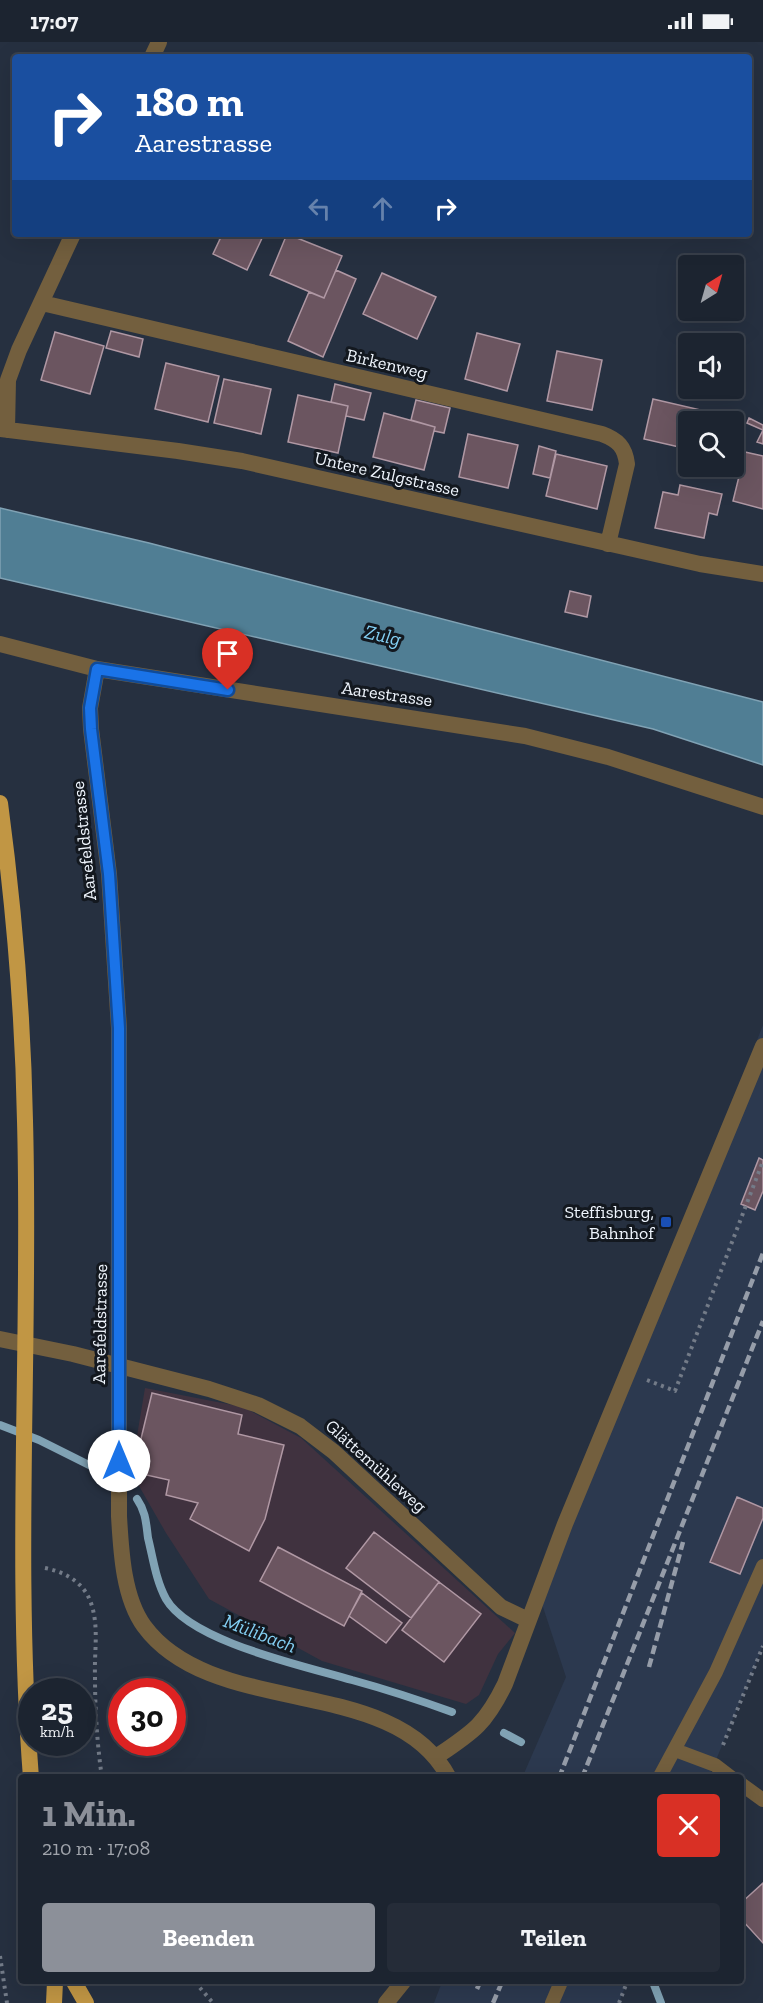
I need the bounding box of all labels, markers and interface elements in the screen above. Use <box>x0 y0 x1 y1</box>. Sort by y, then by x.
text: 17:07 <box>30 8 78 35</box>
text: 180 m <box>135 76 243 127</box>
icon: right <box>36 78 114 156</box>
text: Aarestrasse <box>135 127 272 159</box>
icon: left <box>303 192 336 225</box>
icon: ahead <box>366 192 399 225</box>
icon: right <box>429 192 462 225</box>
north arrow <box>678 255 744 321</box>
map controls <box>678 255 744 477</box>
button: sound <box>678 333 744 399</box>
street label: Birkenweg <box>344 344 430 384</box>
button: search <box>678 411 744 477</box>
street label: Untere Zulgstrasse <box>312 447 462 501</box>
water label: Zulg <box>362 619 404 651</box>
pin <box>202 628 253 690</box>
icon: arrive <box>211 637 244 670</box>
street label: Aarestrasse <box>340 677 434 711</box>
street label: Aarefeldstrasse <box>67 780 101 902</box>
place label: Steffisburg, Bahnhof <box>564 1201 655 1244</box>
marker: Steffisburg, Bahnhof <box>659 1215 673 1229</box>
street label: Aarefeldstrasse <box>88 1264 112 1384</box>
street label: Glättemühleweg <box>321 1415 431 1517</box>
position arrow <box>87 1429 151 1493</box>
water label: Mülibach <box>220 1608 300 1658</box>
speed limit sign: 30 <box>108 1678 186 1756</box>
text: 25 <box>41 1692 73 1728</box>
text: km/h <box>40 1723 74 1741</box>
text: 1 Min. <box>42 1792 136 1835</box>
button: close <box>657 1794 720 1857</box>
text: 210 m · 17:08 <box>42 1836 150 1860</box>
button: Beenden <box>42 1903 375 1972</box>
button: Teilen <box>387 1903 720 1972</box>

